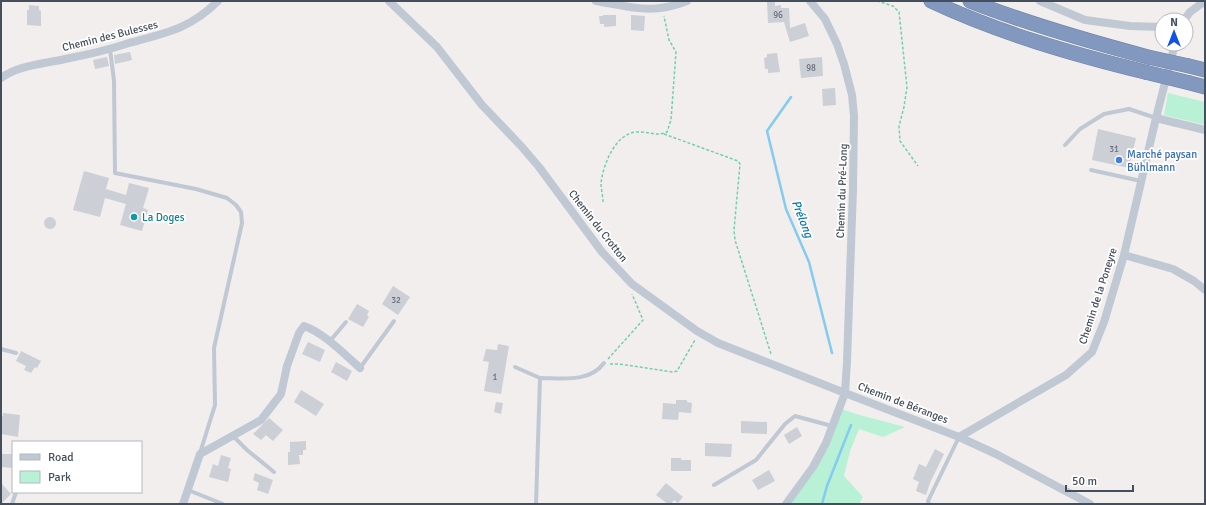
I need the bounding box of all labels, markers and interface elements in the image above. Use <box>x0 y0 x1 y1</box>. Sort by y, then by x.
house number: 96 <box>773 10 783 21</box>
north arrow <box>1154 12 1194 52</box>
text: N <box>1170 16 1178 29</box>
street label: Chemin des Bulesses <box>61 18 159 54</box>
house number: 98 <box>806 63 816 74</box>
street label: Chemin du Pré-Long <box>834 143 850 239</box>
house number: 31 <box>1109 144 1119 155</box>
place label: Marché paysan Bühlmann <box>1127 148 1197 174</box>
marker: Marché paysan Bühlmann <box>1114 155 1124 165</box>
street label: Chemin du Crotton <box>566 187 630 265</box>
water label: Prélong <box>788 198 817 242</box>
place label: La Doges <box>142 211 185 224</box>
marker: La Doges <box>129 212 139 222</box>
street label: Chemin de la Poneyre <box>1076 246 1120 346</box>
house number: 32 <box>391 295 401 306</box>
house number: 1 <box>493 372 498 383</box>
street label: Chemin de Béranges <box>856 380 950 426</box>
legend <box>12 441 142 493</box>
text: Road <box>48 450 74 465</box>
scale bar <box>1066 467 1133 493</box>
text: Park <box>48 470 71 485</box>
text: 50 m <box>1072 474 1097 489</box>

